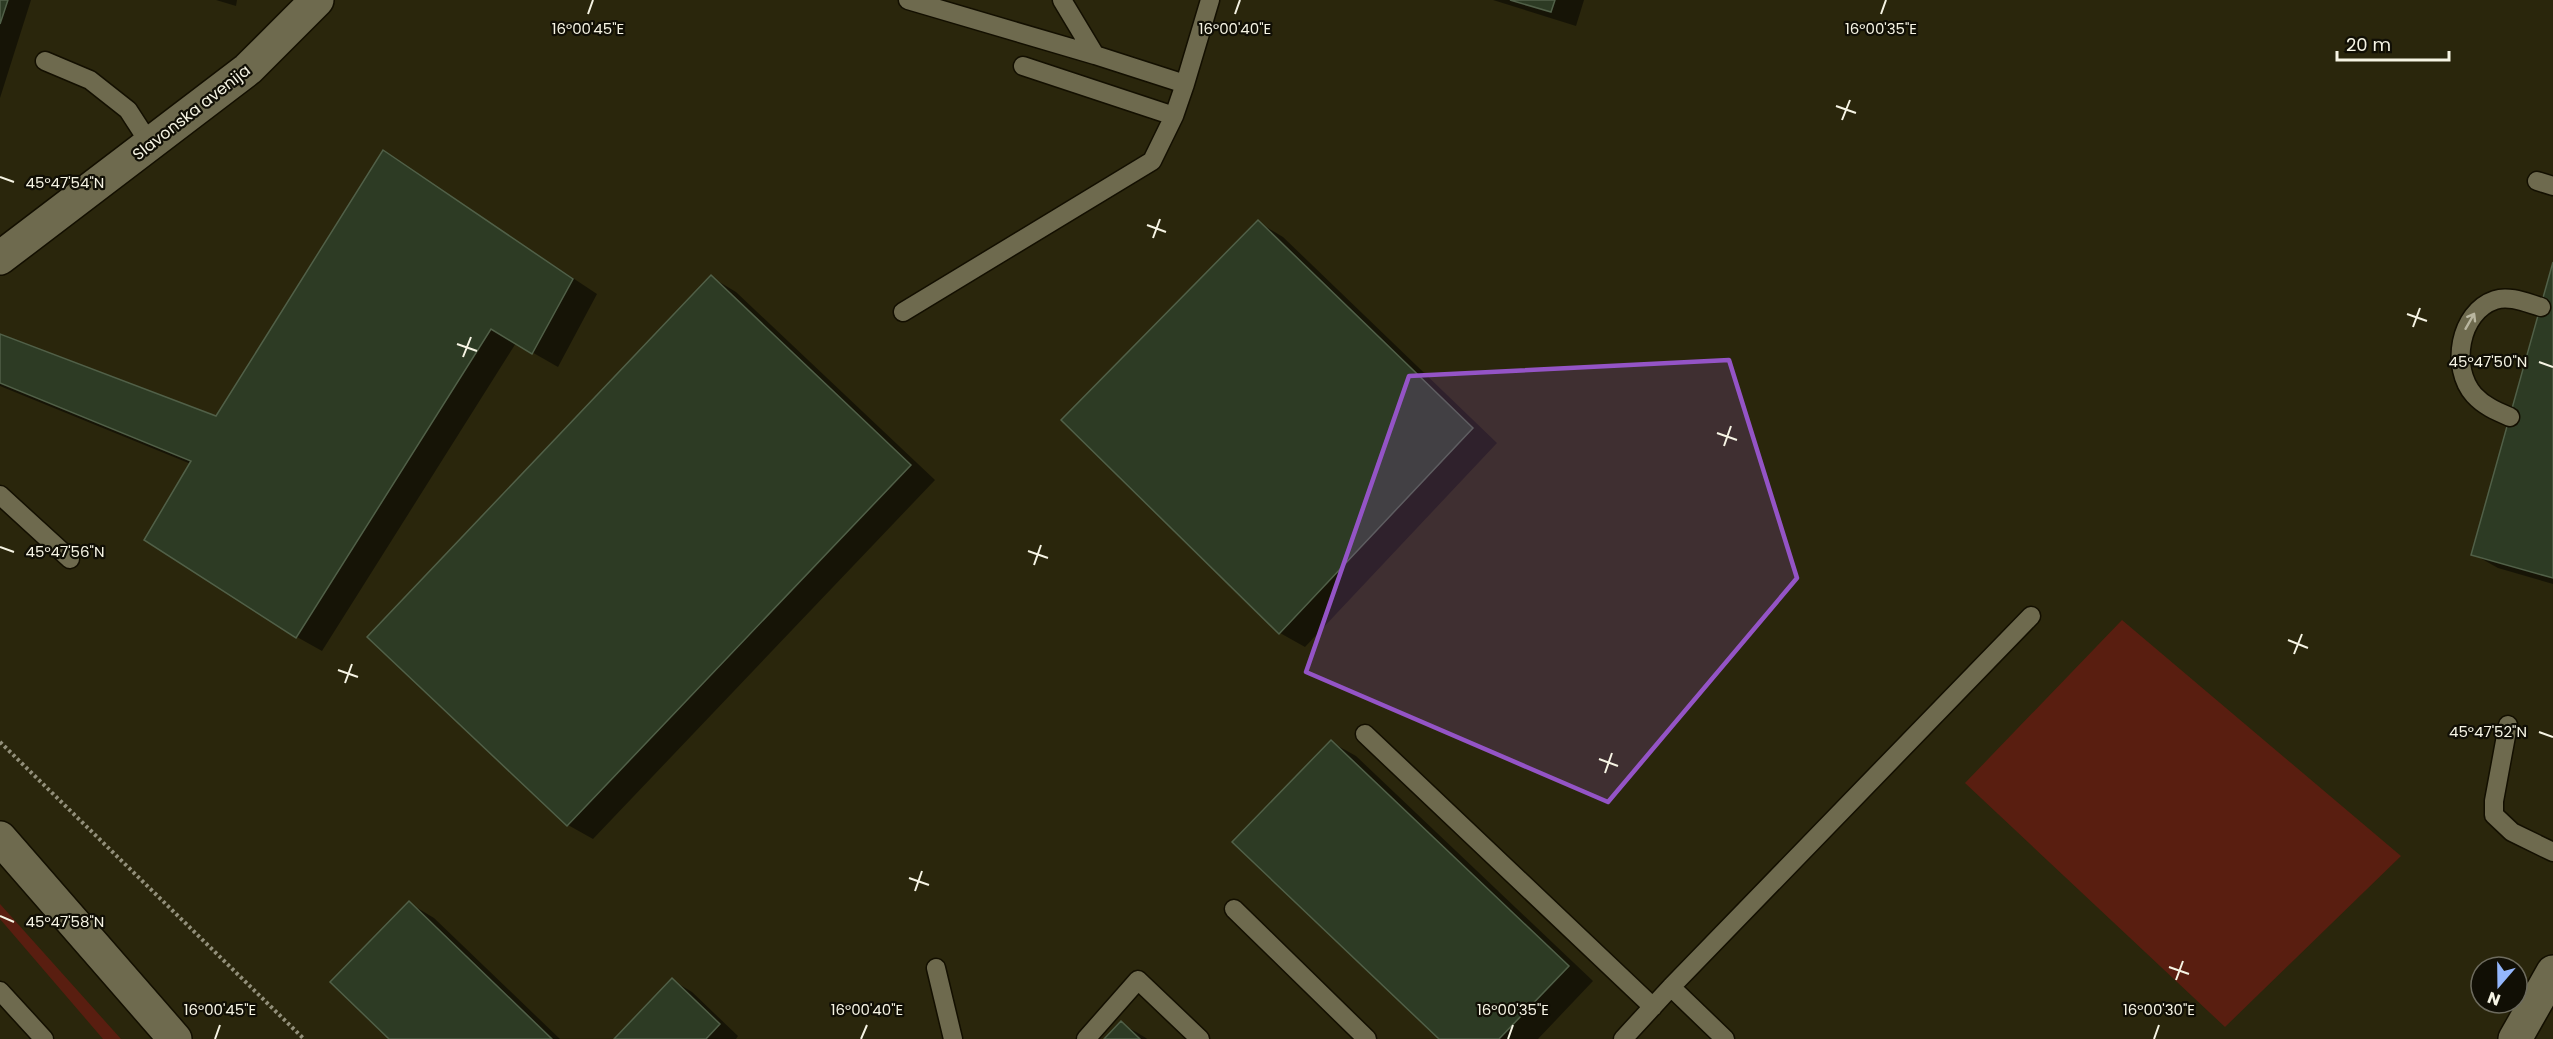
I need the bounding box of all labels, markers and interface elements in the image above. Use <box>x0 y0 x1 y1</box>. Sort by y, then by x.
text: 16°00'45"E <box>552 18 624 39</box>
text: 16°00'40"E <box>1199 18 1271 39</box>
text: 16°00'35"E <box>1845 18 1917 39</box>
scale bar <box>2337 24 2450 62</box>
text: 20 m <box>2346 32 2391 57</box>
street label: Slavonska avenija <box>128 59 255 166</box>
text: 45°47'54"N <box>26 172 104 193</box>
one-way arrow <box>2464 313 2476 330</box>
text: 45°47'50"N <box>2449 351 2527 372</box>
text: 45°47'56"N <box>26 541 104 562</box>
text: 45°47'52"N <box>2449 721 2527 742</box>
text: 45°47'58"N <box>26 911 104 932</box>
north arrow <box>2469 955 2529 1015</box>
text: N <box>2484 986 2504 1011</box>
text: 16°00'45"E <box>184 999 256 1020</box>
text: 16°00'40"E <box>831 999 903 1020</box>
text: 16°00'35"E <box>1477 999 1549 1020</box>
text: 16°00'30"E <box>2123 999 2195 1020</box>

